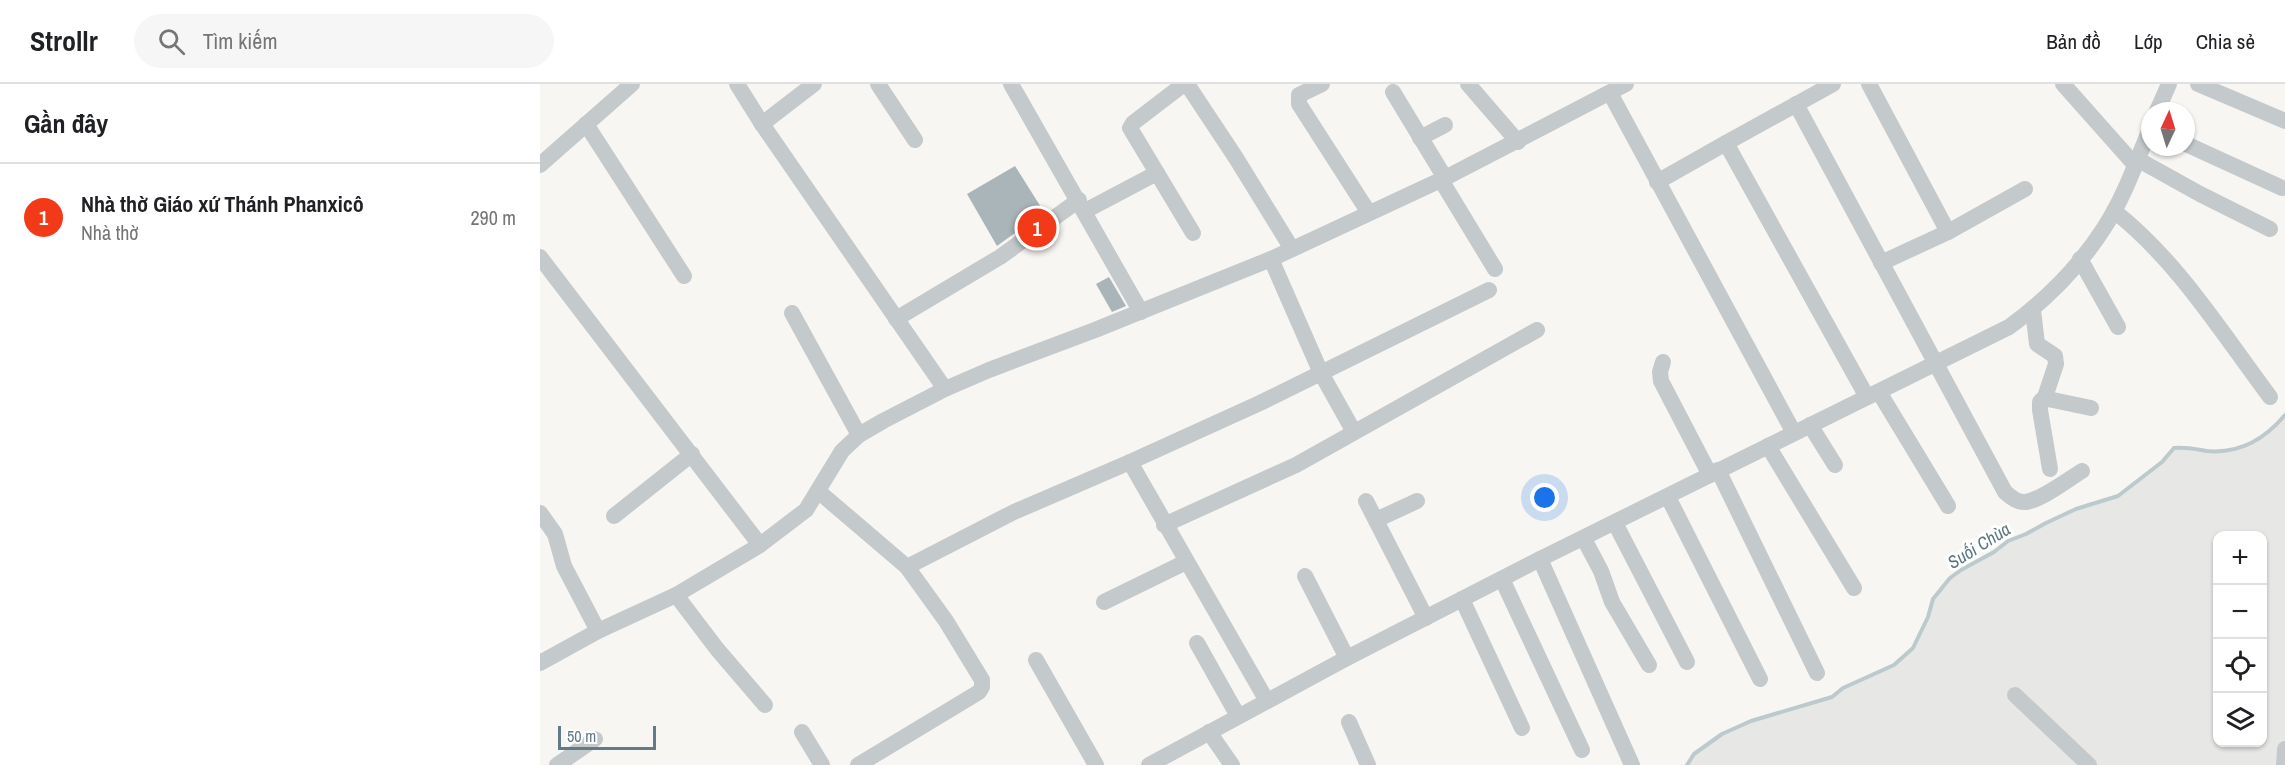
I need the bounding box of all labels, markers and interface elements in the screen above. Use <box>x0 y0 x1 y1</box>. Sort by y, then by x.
search box <box>134 14 554 68</box>
text: Strollr <box>30 22 98 60</box>
icon: search <box>155 25 188 58</box>
text: Tìm kiếm <box>203 26 277 56</box>
text: Bản đồ <box>2046 27 2101 56</box>
text: Lớp <box>2134 27 2163 56</box>
text: Chia sẻ <box>2196 27 2255 56</box>
north arrow <box>2141 102 2195 156</box>
text: Gần đây <box>24 106 108 141</box>
text: Nhà thờ Giáo xứ Thánh Phanxicô <box>81 189 364 219</box>
text: 1 <box>39 204 48 231</box>
text: 290 m <box>470 204 516 231</box>
pin: 1 <box>1018 206 1056 250</box>
text: Nhà thờ <box>81 219 138 246</box>
your location <box>1530 483 1559 512</box>
water label: Suối Chùa <box>1943 516 2015 575</box>
map controls <box>2213 531 2267 747</box>
button: + <box>2213 531 2267 585</box>
button: − <box>2213 585 2267 639</box>
button: locate <box>2213 639 2267 693</box>
button: layers <box>2213 693 2267 747</box>
scale bar <box>558 723 656 750</box>
text: 50 m <box>567 725 596 747</box>

